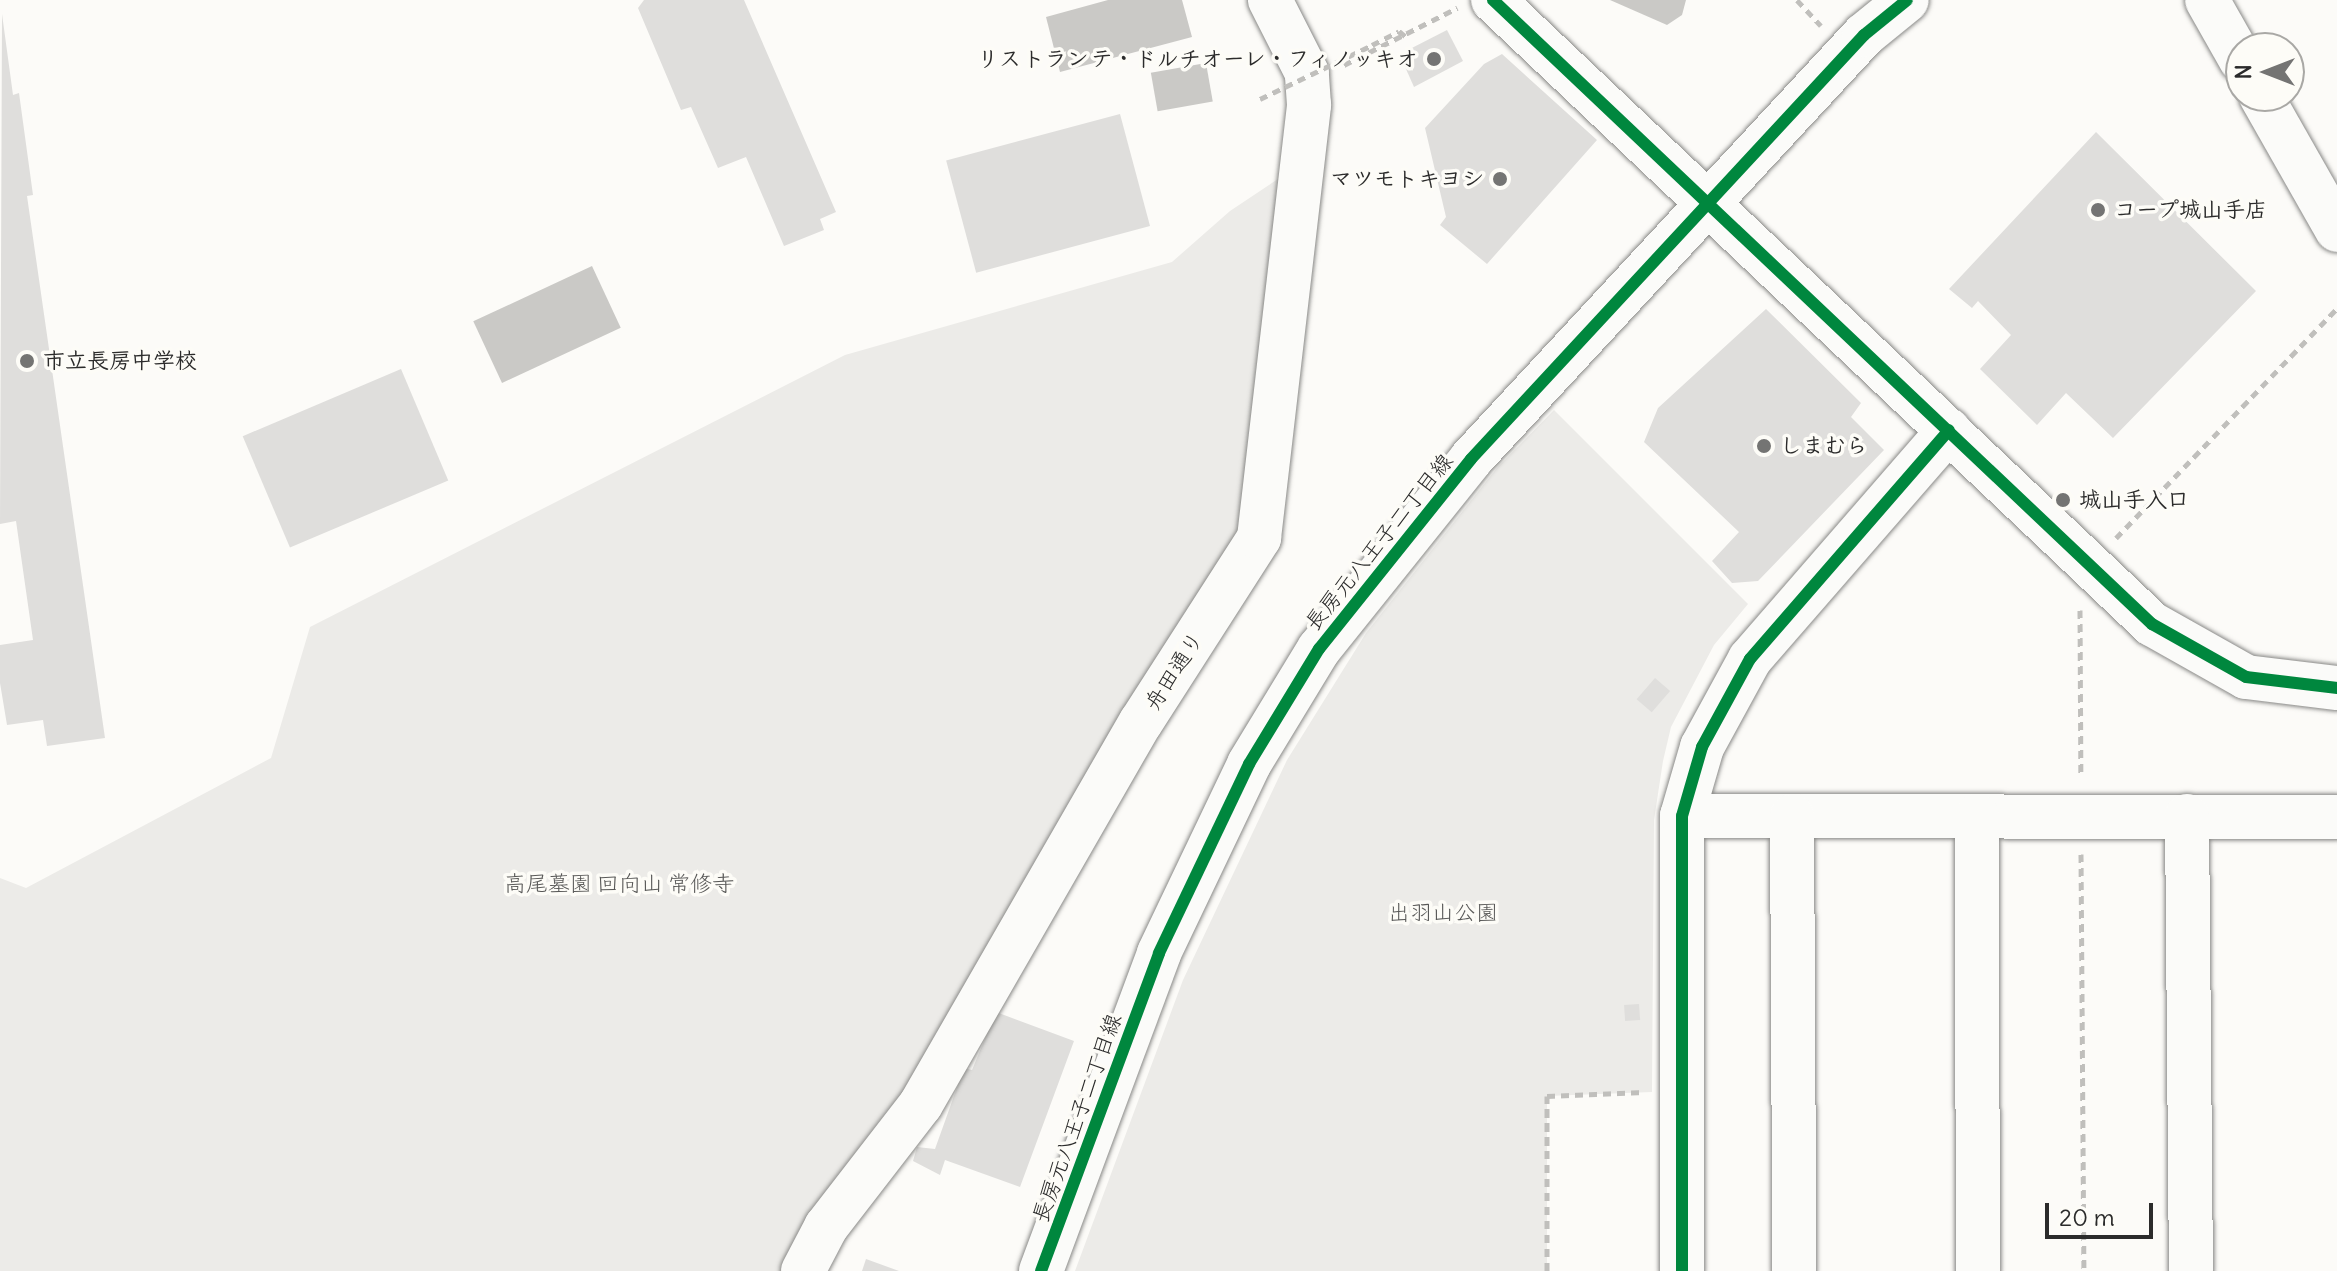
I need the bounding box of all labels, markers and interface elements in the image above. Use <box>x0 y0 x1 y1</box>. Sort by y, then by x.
north arrow <box>2225 32 2305 112</box>
place label: リストランテ・ドルチオーレ・フィノッキオ <box>978 46 1418 72</box>
marker: リストランテ・ドルチオーレ・フィノッキオ <box>1425 50 1443 68</box>
text: N <box>2229 64 2257 80</box>
place label: マツモトキヨシ <box>1330 166 1484 192</box>
marker: マツモトキヨシ <box>1491 170 1509 188</box>
place label: コープ城山手店 <box>2114 197 2268 223</box>
marker: コープ城山手店 <box>2089 201 2107 219</box>
place label: 市立長房中学校 <box>43 348 197 374</box>
marker: 市立長房中学校 <box>18 352 36 370</box>
place label: しまむら <box>1780 433 1868 459</box>
marker: しまむら <box>1755 437 1773 455</box>
street label: 長房元八王子二丁目線 <box>1300 448 1458 636</box>
place label: 城山手入口 <box>2079 487 2189 513</box>
marker: 城山手入口 <box>2054 491 2072 509</box>
street label: 舟田通り <box>1139 627 1209 715</box>
park label: 高尾墓園 回向山 常修寺 <box>504 871 734 897</box>
park label: 出羽山公園 <box>1388 900 1498 926</box>
street label: 長房元八王子二丁目線 <box>1027 1010 1127 1226</box>
scale bar <box>2049 1187 2157 1237</box>
text: 20 m <box>2059 1202 2115 1232</box>

